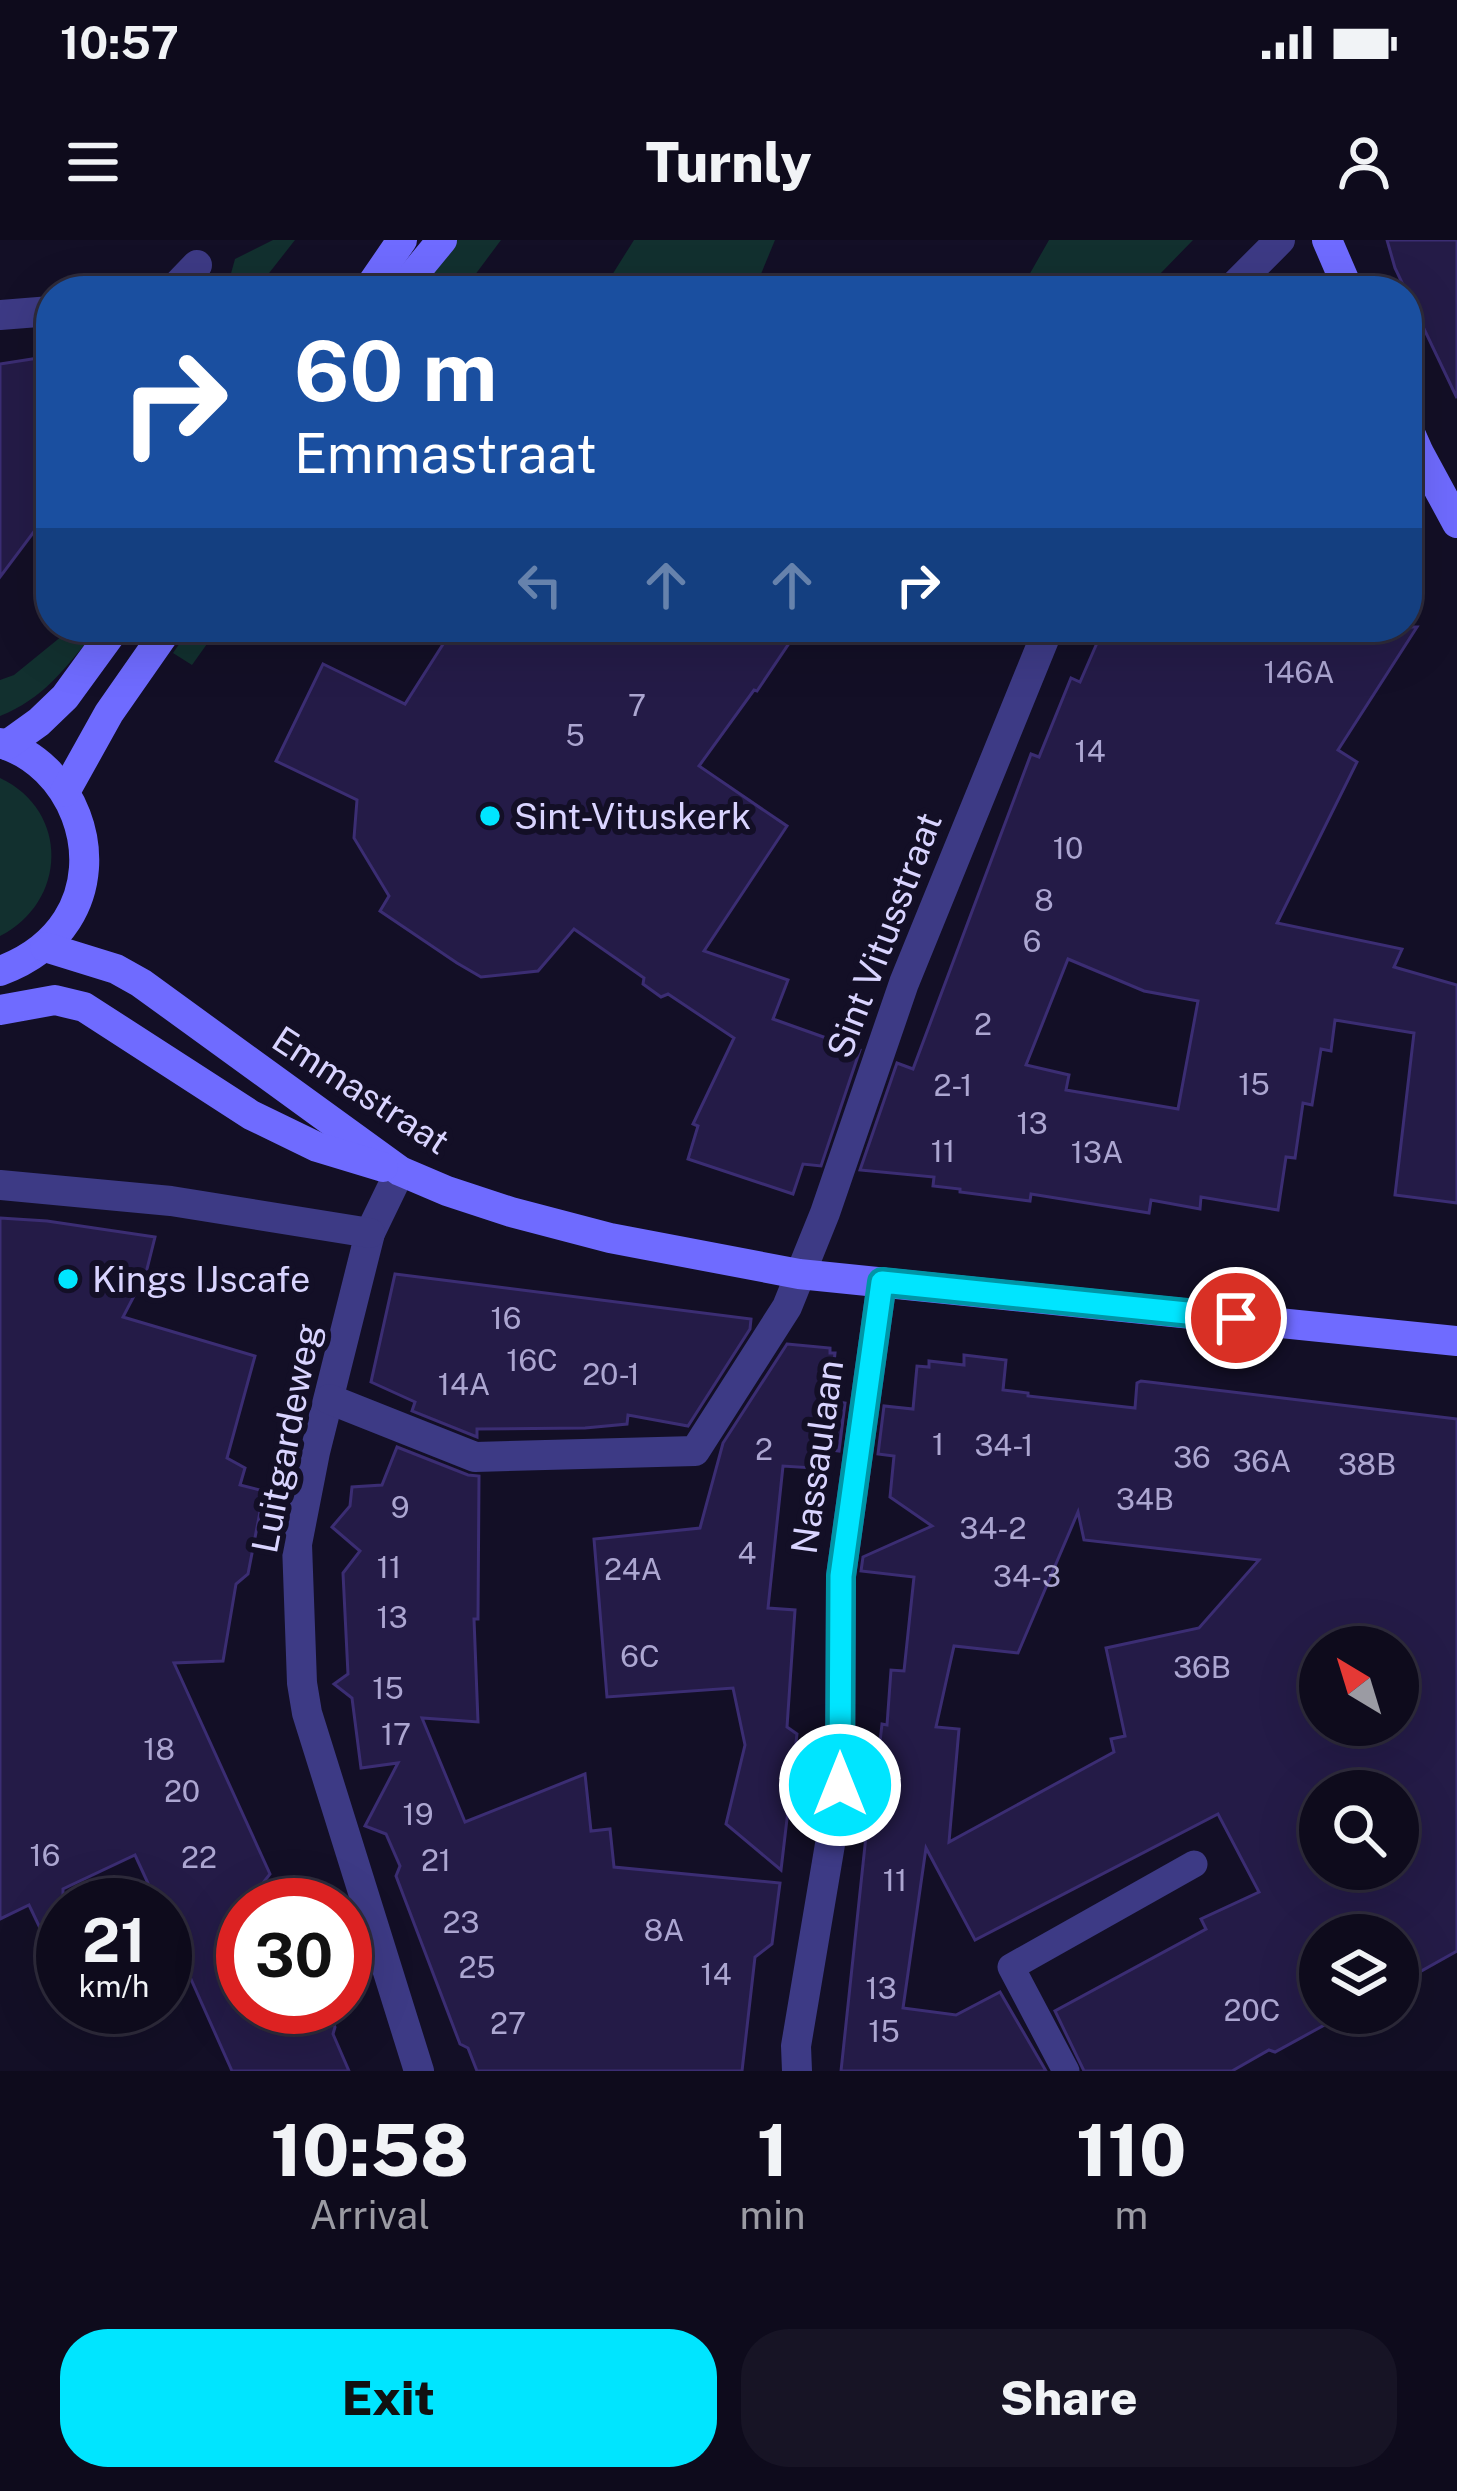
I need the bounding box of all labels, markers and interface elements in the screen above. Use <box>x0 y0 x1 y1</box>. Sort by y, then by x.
text: 10:57 <box>60 16 179 69</box>
icon: menu <box>60 129 126 195</box>
icon: person <box>1331 129 1397 195</box>
text: Turnly <box>645 131 812 194</box>
text: 60 m <box>294 321 498 420</box>
icon: right <box>96 324 252 480</box>
text: Emmastraat <box>294 422 597 485</box>
icon: left <box>507 552 573 618</box>
icon: ahead <box>633 552 699 618</box>
icon: ahead <box>759 552 825 618</box>
icon: right <box>885 552 951 618</box>
house number: 146A <box>1263 654 1335 690</box>
house number: 7 <box>628 687 646 723</box>
house number: 5 <box>565 717 585 753</box>
house number: 14 <box>1074 733 1106 769</box>
place label: Sint-Vituskerk <box>514 795 751 837</box>
marker: Sint-Vituskerk <box>477 803 503 829</box>
street label: Sint Vitusstraat <box>818 806 950 1064</box>
house number: 10 <box>1053 830 1083 866</box>
house number: 8 <box>1034 882 1054 918</box>
house number: 6 <box>1023 923 1041 959</box>
house number: 2 <box>974 1006 992 1042</box>
street label: Emmastraat <box>265 1017 457 1163</box>
house number: 15 <box>1238 1066 1270 1102</box>
house number: 2-1 <box>933 1067 973 1103</box>
house number: 13 <box>1016 1105 1048 1141</box>
house number: 11 <box>931 1133 955 1169</box>
house number: 13A <box>1071 1134 1123 1170</box>
place label: Kings IJscafe <box>92 1258 311 1300</box>
marker: Kings IJscafe <box>55 1266 81 1292</box>
pin <box>1185 1267 1287 1369</box>
icon: arrive <box>1203 1285 1269 1351</box>
house number: 16 <box>491 1300 521 1336</box>
street label: Luitgardeweg <box>243 1320 329 1556</box>
house number: 16C <box>506 1342 558 1378</box>
house number: 20-1 <box>582 1356 640 1392</box>
street label: Nassaulaan <box>783 1357 851 1557</box>
house number: 14A <box>438 1366 490 1402</box>
house number: 1 <box>932 1426 944 1462</box>
house number: 34-1 <box>975 1427 1033 1463</box>
house number: 2 <box>755 1431 773 1467</box>
house number: 36 <box>1173 1439 1211 1475</box>
house number: 36A <box>1233 1443 1291 1479</box>
house number: 38B <box>1338 1446 1396 1482</box>
house number: 34B <box>1116 1481 1174 1517</box>
house number: 9 <box>391 1489 409 1525</box>
house number: 34-2 <box>960 1510 1026 1546</box>
house number: 4 <box>738 1535 756 1571</box>
house number: 11 <box>377 1549 401 1585</box>
house number: 24A <box>604 1551 662 1587</box>
house number: 34-3 <box>993 1558 1061 1594</box>
house number: 13 <box>376 1599 408 1635</box>
north arrow <box>1299 1626 1419 1746</box>
map controls <box>1299 1626 1419 2034</box>
house number: 6C <box>620 1638 660 1674</box>
house number: 36B <box>1173 1649 1231 1685</box>
house number: 15 <box>372 1670 404 1706</box>
house number: 17 <box>381 1716 411 1752</box>
position arrow <box>777 1722 903 1848</box>
house number: 18 <box>143 1731 175 1767</box>
button: search <box>1299 1770 1419 1890</box>
house number: 20 <box>164 1773 200 1809</box>
house number: 19 <box>403 1796 433 1832</box>
house number: 16 <box>30 1837 60 1873</box>
house number: 22 <box>181 1839 217 1875</box>
house number: 21 <box>421 1842 451 1878</box>
house number: 11 <box>883 1862 907 1898</box>
speed limit sign: 30 <box>216 1878 372 2034</box>
house number: 23 <box>443 1904 479 1940</box>
text: 21 <box>82 1905 146 1976</box>
house number: 8A <box>644 1912 684 1948</box>
button: layers <box>1299 1914 1419 2034</box>
house number: 25 <box>458 1949 496 1985</box>
house number: 14 <box>700 1956 732 1992</box>
text: km/h <box>79 1968 149 2004</box>
house number: 13 <box>865 1970 897 2006</box>
house number: 20C <box>1224 1992 1280 2028</box>
house number: 27 <box>490 2005 526 2041</box>
house number: 15 <box>868 2013 900 2049</box>
text: 10:58 <box>270 2108 469 2192</box>
text: 1 <box>757 2108 788 2192</box>
text: 110 <box>1076 2108 1187 2192</box>
text: Arrival <box>310 2192 430 2238</box>
text: min <box>739 2192 806 2238</box>
text: m <box>1114 2192 1148 2238</box>
button: Exit <box>60 2329 717 2467</box>
button: Share <box>741 2329 1397 2467</box>

